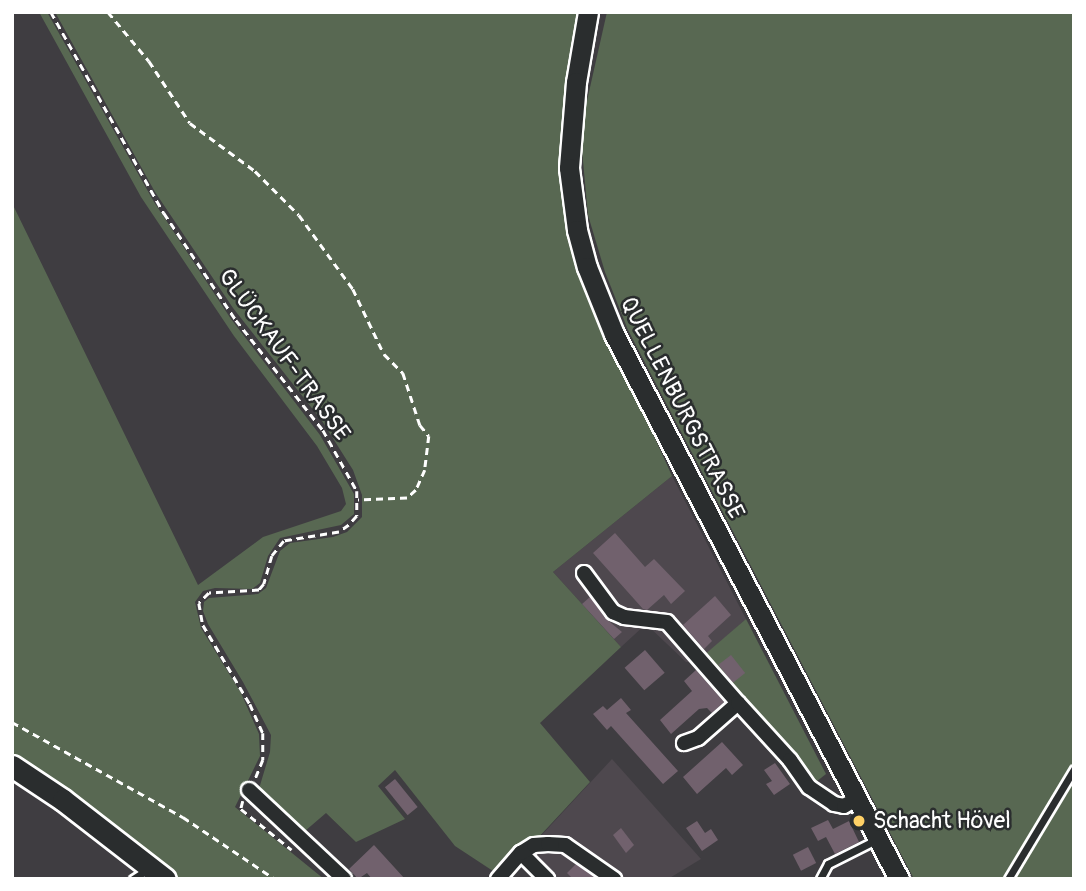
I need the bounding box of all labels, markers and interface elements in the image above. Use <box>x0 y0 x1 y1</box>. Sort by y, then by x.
street label: GLÜCKAUF-TRASSE <box>212 264 356 446</box>
street label: QUELLENBURGSTRASSE <box>614 293 750 523</box>
place label: Schacht Hövel <box>873 807 1011 835</box>
marker: Schacht Hövel <box>851 813 867 829</box>

